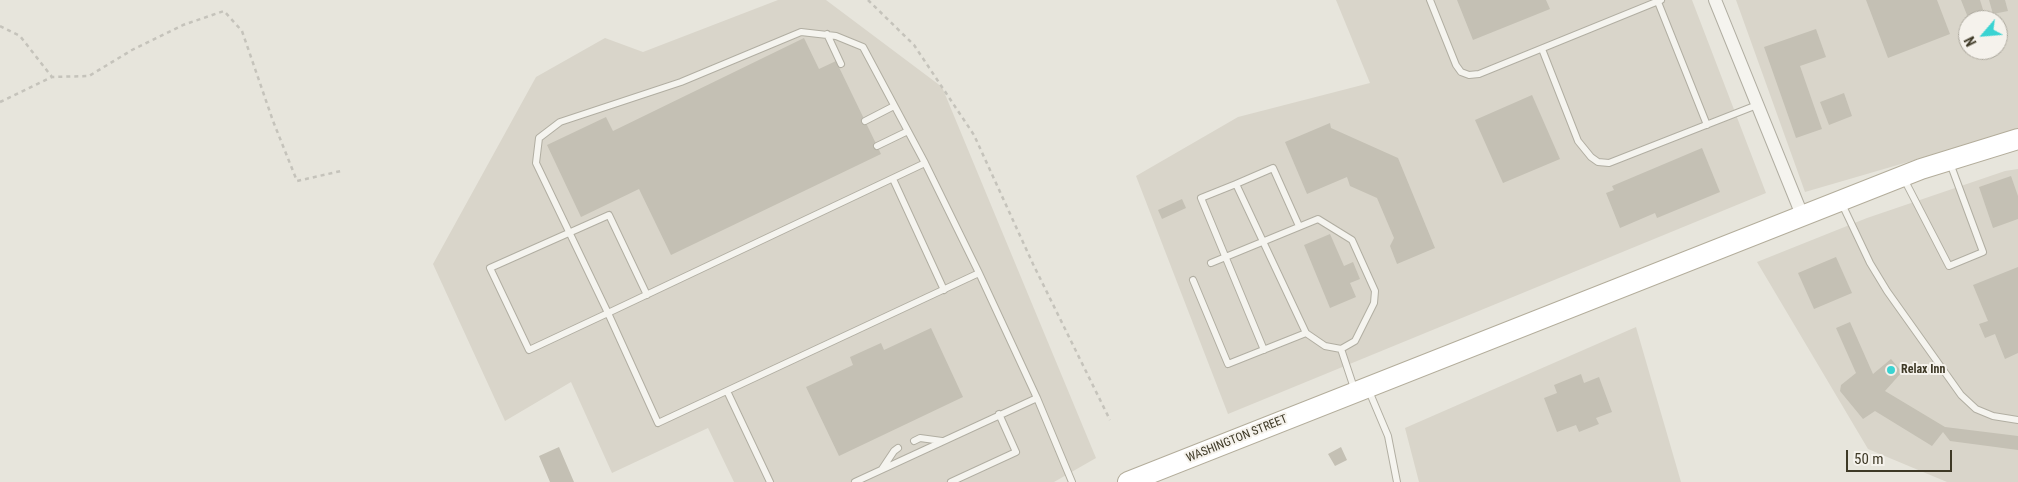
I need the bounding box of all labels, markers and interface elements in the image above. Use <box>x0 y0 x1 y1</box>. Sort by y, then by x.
north arrow <box>1958 10 2008 60</box>
text: N <box>1961 34 1980 49</box>
place label: Relax Inn <box>1901 363 1945 377</box>
marker: Relax Inn <box>1885 364 1897 376</box>
street label: WASHINGTON STREET <box>1184 412 1290 466</box>
scale bar <box>1848 440 1954 472</box>
text: 50 m <box>1854 450 1884 468</box>

